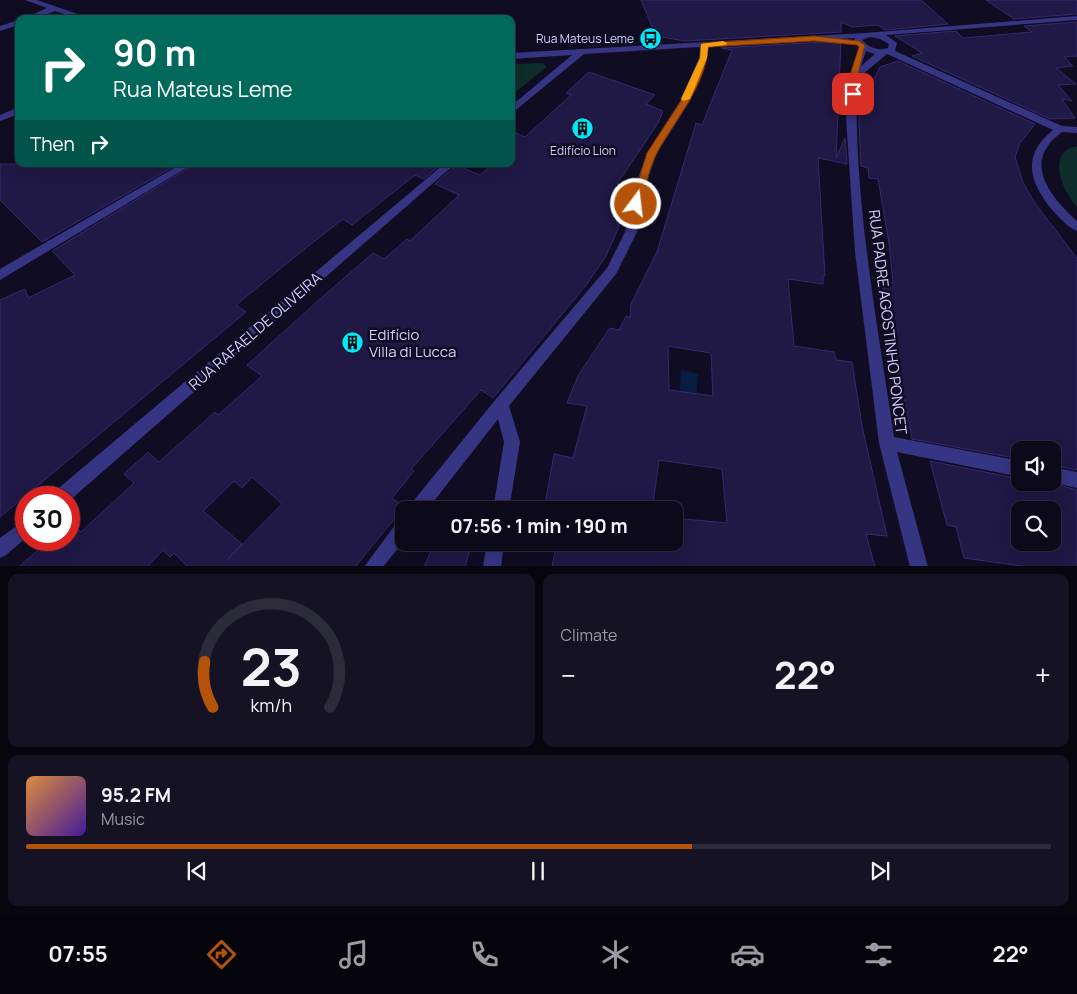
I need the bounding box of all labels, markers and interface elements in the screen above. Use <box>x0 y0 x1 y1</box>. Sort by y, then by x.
bus stop icon: Rua Mateus Leme <box>638 26 662 50</box>
text: 90 m <box>113 29 196 77</box>
place label: Rua Mateus Leme <box>536 30 634 47</box>
icon: right <box>30 35 95 100</box>
pin <box>832 73 874 115</box>
text: Rua Mateus Leme <box>113 74 293 104</box>
icon: arrive <box>839 80 867 108</box>
building icon: Edifício Lion <box>571 117 595 141</box>
icon: right <box>85 130 113 158</box>
text: Then <box>30 131 75 157</box>
place label: Edifício Lion <box>550 142 616 159</box>
position arrow <box>609 177 661 229</box>
street label: RUA PADRE AGOSTINHO PONCET <box>864 209 912 436</box>
street label: RUA RAFAEL DE OLIVEIRA <box>184 267 326 395</box>
place label: Edifício Villa di Lucca <box>369 324 456 362</box>
building icon: Edifício Villa di Lucca <box>341 331 365 355</box>
map controls <box>1011 441 1061 551</box>
button: sound <box>1011 441 1061 491</box>
speed limit sign: 30 <box>15 486 80 551</box>
button: search <box>1011 501 1061 551</box>
text: 07:56 · 1 min · 190 m <box>450 513 628 539</box>
text: Climate <box>561 624 617 646</box>
text: 23 <box>241 631 302 702</box>
text: 22° <box>774 648 836 700</box>
text: − <box>561 656 576 694</box>
text: + <box>1035 656 1051 694</box>
text: km/h <box>250 693 292 717</box>
text: 95.2 FM <box>101 782 171 808</box>
text: Music <box>101 808 145 830</box>
icon: previous <box>183 857 211 885</box>
icon: pause <box>524 857 552 885</box>
icon: next <box>866 857 894 885</box>
icon: directions <box>204 937 239 972</box>
icon: music <box>336 937 371 972</box>
icon: phone <box>467 937 502 972</box>
icon: climate <box>598 937 633 972</box>
icon: car <box>730 937 765 972</box>
icon: filters <box>861 937 896 972</box>
text: 07:55 <box>48 939 108 969</box>
text: 22° <box>993 939 1029 969</box>

